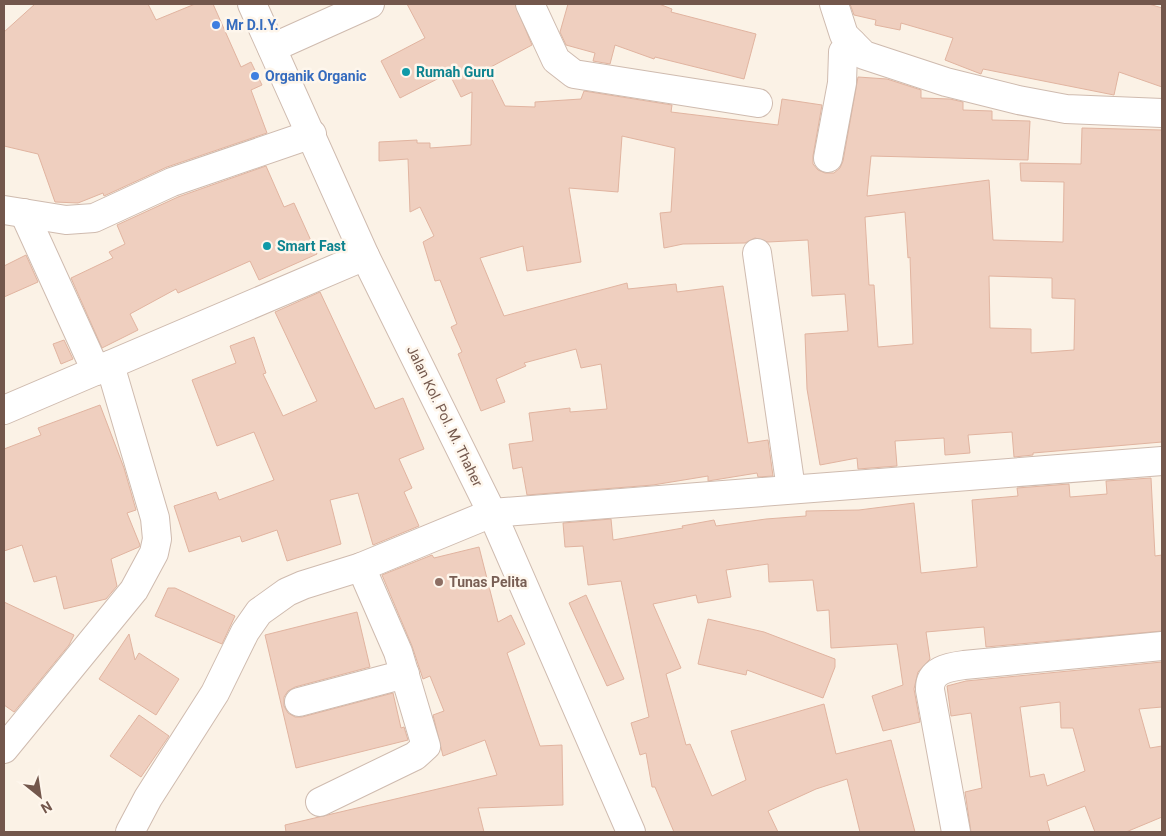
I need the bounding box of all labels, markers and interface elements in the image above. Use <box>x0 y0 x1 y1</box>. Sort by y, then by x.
place label: Mr D.I.Y. <box>226 17 279 33</box>
marker: Mr D.I.Y. <box>210 19 222 31</box>
place label: Rumah Guru <box>416 64 494 80</box>
marker: Rumah Guru <box>400 66 412 78</box>
place label: Organik Organic <box>265 68 367 84</box>
marker: Organik Organic <box>249 70 261 82</box>
place label: Smart Fast <box>277 238 346 254</box>
marker: Smart Fast <box>261 240 273 252</box>
street label: Jalan Kol. Pol. M. Thaher <box>404 343 486 489</box>
place label: Tunas Pelita <box>449 574 528 590</box>
marker: Tunas Pelita <box>433 576 445 588</box>
north arrow <box>15 771 65 821</box>
text: N <box>38 798 55 817</box>

